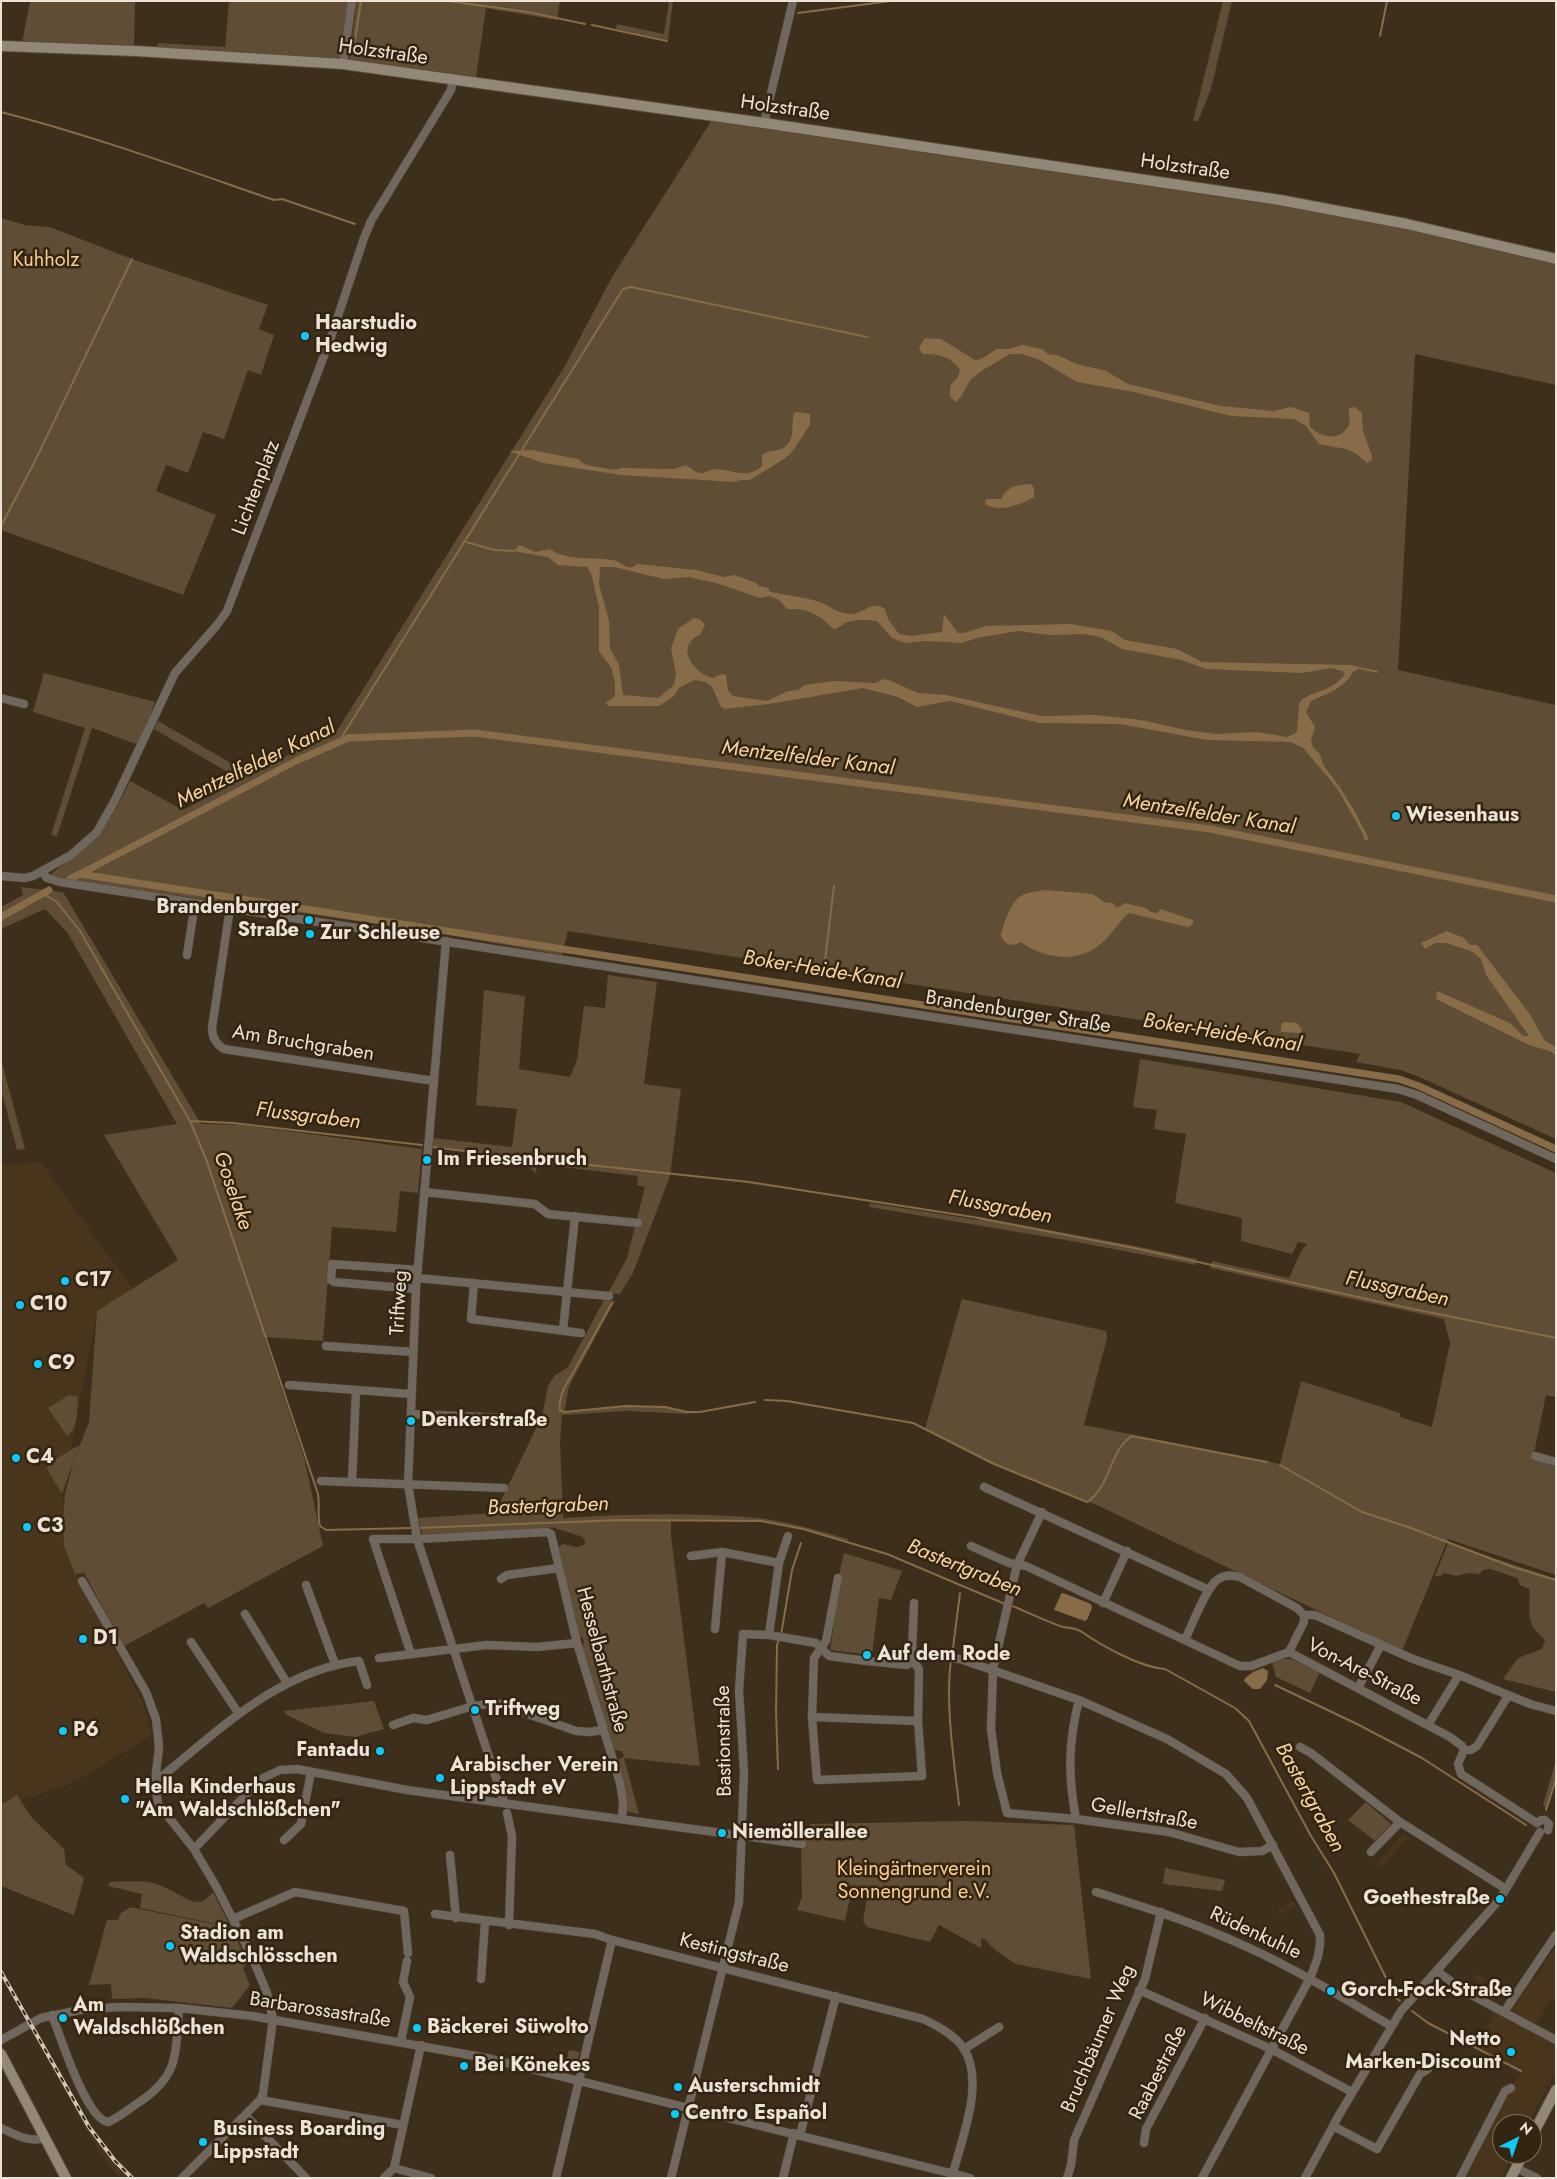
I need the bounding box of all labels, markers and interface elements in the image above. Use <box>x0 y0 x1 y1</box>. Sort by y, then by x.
street label: Holzstraße <box>337 35 429 71</box>
street label: Holzstraße <box>739 91 831 127</box>
street label: Holzstraße <box>1139 150 1231 186</box>
park label: Kuhholz <box>13 249 79 273</box>
place label: Haarstudio Hedwig <box>315 312 417 359</box>
marker: Haarstudio Hedwig <box>299 330 311 342</box>
street label: Lichtenplatz <box>228 437 286 539</box>
water label: Mentzelfelder Kanal <box>173 716 339 814</box>
water label: Mentzelfelder Kanal <box>720 736 896 782</box>
water label: Mentzelfelder Kanal <box>1121 789 1297 841</box>
place label: Wiesenhaus <box>1406 804 1519 828</box>
marker: Wiesenhaus <box>1390 810 1402 822</box>
place label: Brandenburger Straße <box>156 896 299 943</box>
marker: Brandenburger Straße <box>303 914 315 926</box>
place label: Zur Schleuse <box>320 922 440 946</box>
marker: Zur Schleuse <box>304 928 316 940</box>
water label: Boker-Heide-Kanal <box>741 946 903 996</box>
street label: Brandenburger Straße <box>924 987 1112 1039</box>
water label: Boker-Heide-Kanal <box>1141 1009 1303 1059</box>
street label: Am Bruchgraben <box>230 1021 376 1067</box>
water label: Flussgraben <box>254 1098 362 1136</box>
place label: Im Friesenbruch <box>437 1148 587 1172</box>
water label: Goselake <box>207 1149 257 1233</box>
marker: Im Friesenbruch <box>421 1154 433 1166</box>
water label: Flussgraben <box>946 1186 1054 1230</box>
water label: Flussgraben <box>1343 1267 1451 1313</box>
place label: C17 <box>75 1269 111 1293</box>
street label: Triftweg <box>386 1270 414 1336</box>
marker: C17 <box>59 1275 71 1287</box>
place label: C10 <box>30 1293 67 1317</box>
marker: C10 <box>14 1299 26 1311</box>
place label: C9 <box>48 1352 75 1376</box>
marker: C9 <box>32 1358 44 1370</box>
place label: Denkerstraße <box>421 1409 548 1433</box>
marker: Denkerstraße <box>405 1415 417 1427</box>
place label: C4 <box>26 1446 54 1470</box>
marker: C4 <box>10 1452 22 1464</box>
water label: Bastertgraben <box>487 1492 609 1522</box>
place label: C3 <box>37 1515 63 1539</box>
marker: C3 <box>21 1521 33 1533</box>
water label: Bastertgraben <box>903 1535 1025 1603</box>
street label: Hesselbarthstraße <box>570 1585 632 1735</box>
place label: D1 <box>93 1627 118 1651</box>
marker: D1 <box>77 1633 89 1645</box>
street label: Von-Are-Straße <box>1303 1634 1425 1712</box>
place label: Auf dem Rode <box>877 1643 1010 1667</box>
marker: Auf dem Rode <box>861 1649 873 1661</box>
street label: Bastionstraße <box>712 1685 738 1797</box>
place label: Triftweg <box>485 1698 560 1722</box>
marker: Triftweg <box>469 1704 481 1716</box>
place label: P6 <box>73 1719 99 1743</box>
marker: P6 <box>57 1725 69 1737</box>
place label: Fantadu <box>296 1739 370 1763</box>
water label: Bastertgraben <box>1269 1739 1349 1857</box>
marker: Fantadu <box>374 1745 386 1757</box>
place label: Arabischer Verein Lippstadt eV <box>450 1754 619 1801</box>
marker: Arabischer Verein Lippstadt eV <box>434 1772 446 1784</box>
place label: Hella Kinderhaus "Am Waldschlößchen" <box>135 1776 341 1823</box>
marker: Hella Kinderhaus "Am Waldschlößchen" <box>119 1793 131 1805</box>
street label: Gellertstraße <box>1089 1794 1199 1836</box>
place label: Niemöllerallee <box>732 1821 868 1845</box>
marker: Niemöllerallee <box>716 1827 728 1839</box>
park label: Kleingärtnerverein Sonnengrund e.V. <box>837 1858 991 1905</box>
place label: Goethestraße <box>1363 1887 1490 1911</box>
marker: Goethestraße <box>1494 1893 1506 1905</box>
street label: Rüdenkuhle <box>1205 1902 1305 1966</box>
place label: Stadion am Waldschlösschen <box>180 1922 338 1969</box>
street label: Kestingstraße <box>677 1929 791 1979</box>
marker: Stadion am Waldschlösschen <box>164 1940 176 1952</box>
street label: Bruchbäumer Weg <box>1057 1961 1141 2117</box>
place label: Gorch-Fock-Straße <box>1341 1979 1512 2003</box>
marker: Gorch-Fock-Straße <box>1325 1985 1337 1997</box>
street label: Barbarossastraße <box>248 1988 392 2034</box>
street label: Wibbeltstraße <box>1196 1988 1312 2062</box>
place label: Am Waldschlößchen <box>73 1994 225 2041</box>
marker: Am Waldschlößchen <box>57 2012 69 2024</box>
place label: Bäckerei Süwolto <box>427 2016 589 2040</box>
marker: Bäckerei Süwolto <box>411 2022 423 2034</box>
street label: Raabestraße <box>1125 2022 1193 2124</box>
place label: Netto Marken-Discount <box>1345 2028 1501 2075</box>
marker: Netto Marken-Discount <box>1505 2046 1517 2058</box>
place label: Bei Könekes <box>474 2054 590 2078</box>
marker: Bei Könekes <box>458 2060 470 2072</box>
place label: Austerschmidt <box>688 2075 820 2099</box>
marker: Austerschmidt <box>672 2081 684 2093</box>
place label: Centro Español <box>685 2102 827 2126</box>
marker: Centro Español <box>669 2108 681 2120</box>
north arrow <box>1492 2114 1542 2164</box>
text: N <box>1515 2117 1537 2140</box>
place label: Business Boarding Lippstadt <box>213 2118 385 2165</box>
marker: Business Boarding Lippstadt <box>197 2136 209 2148</box>

